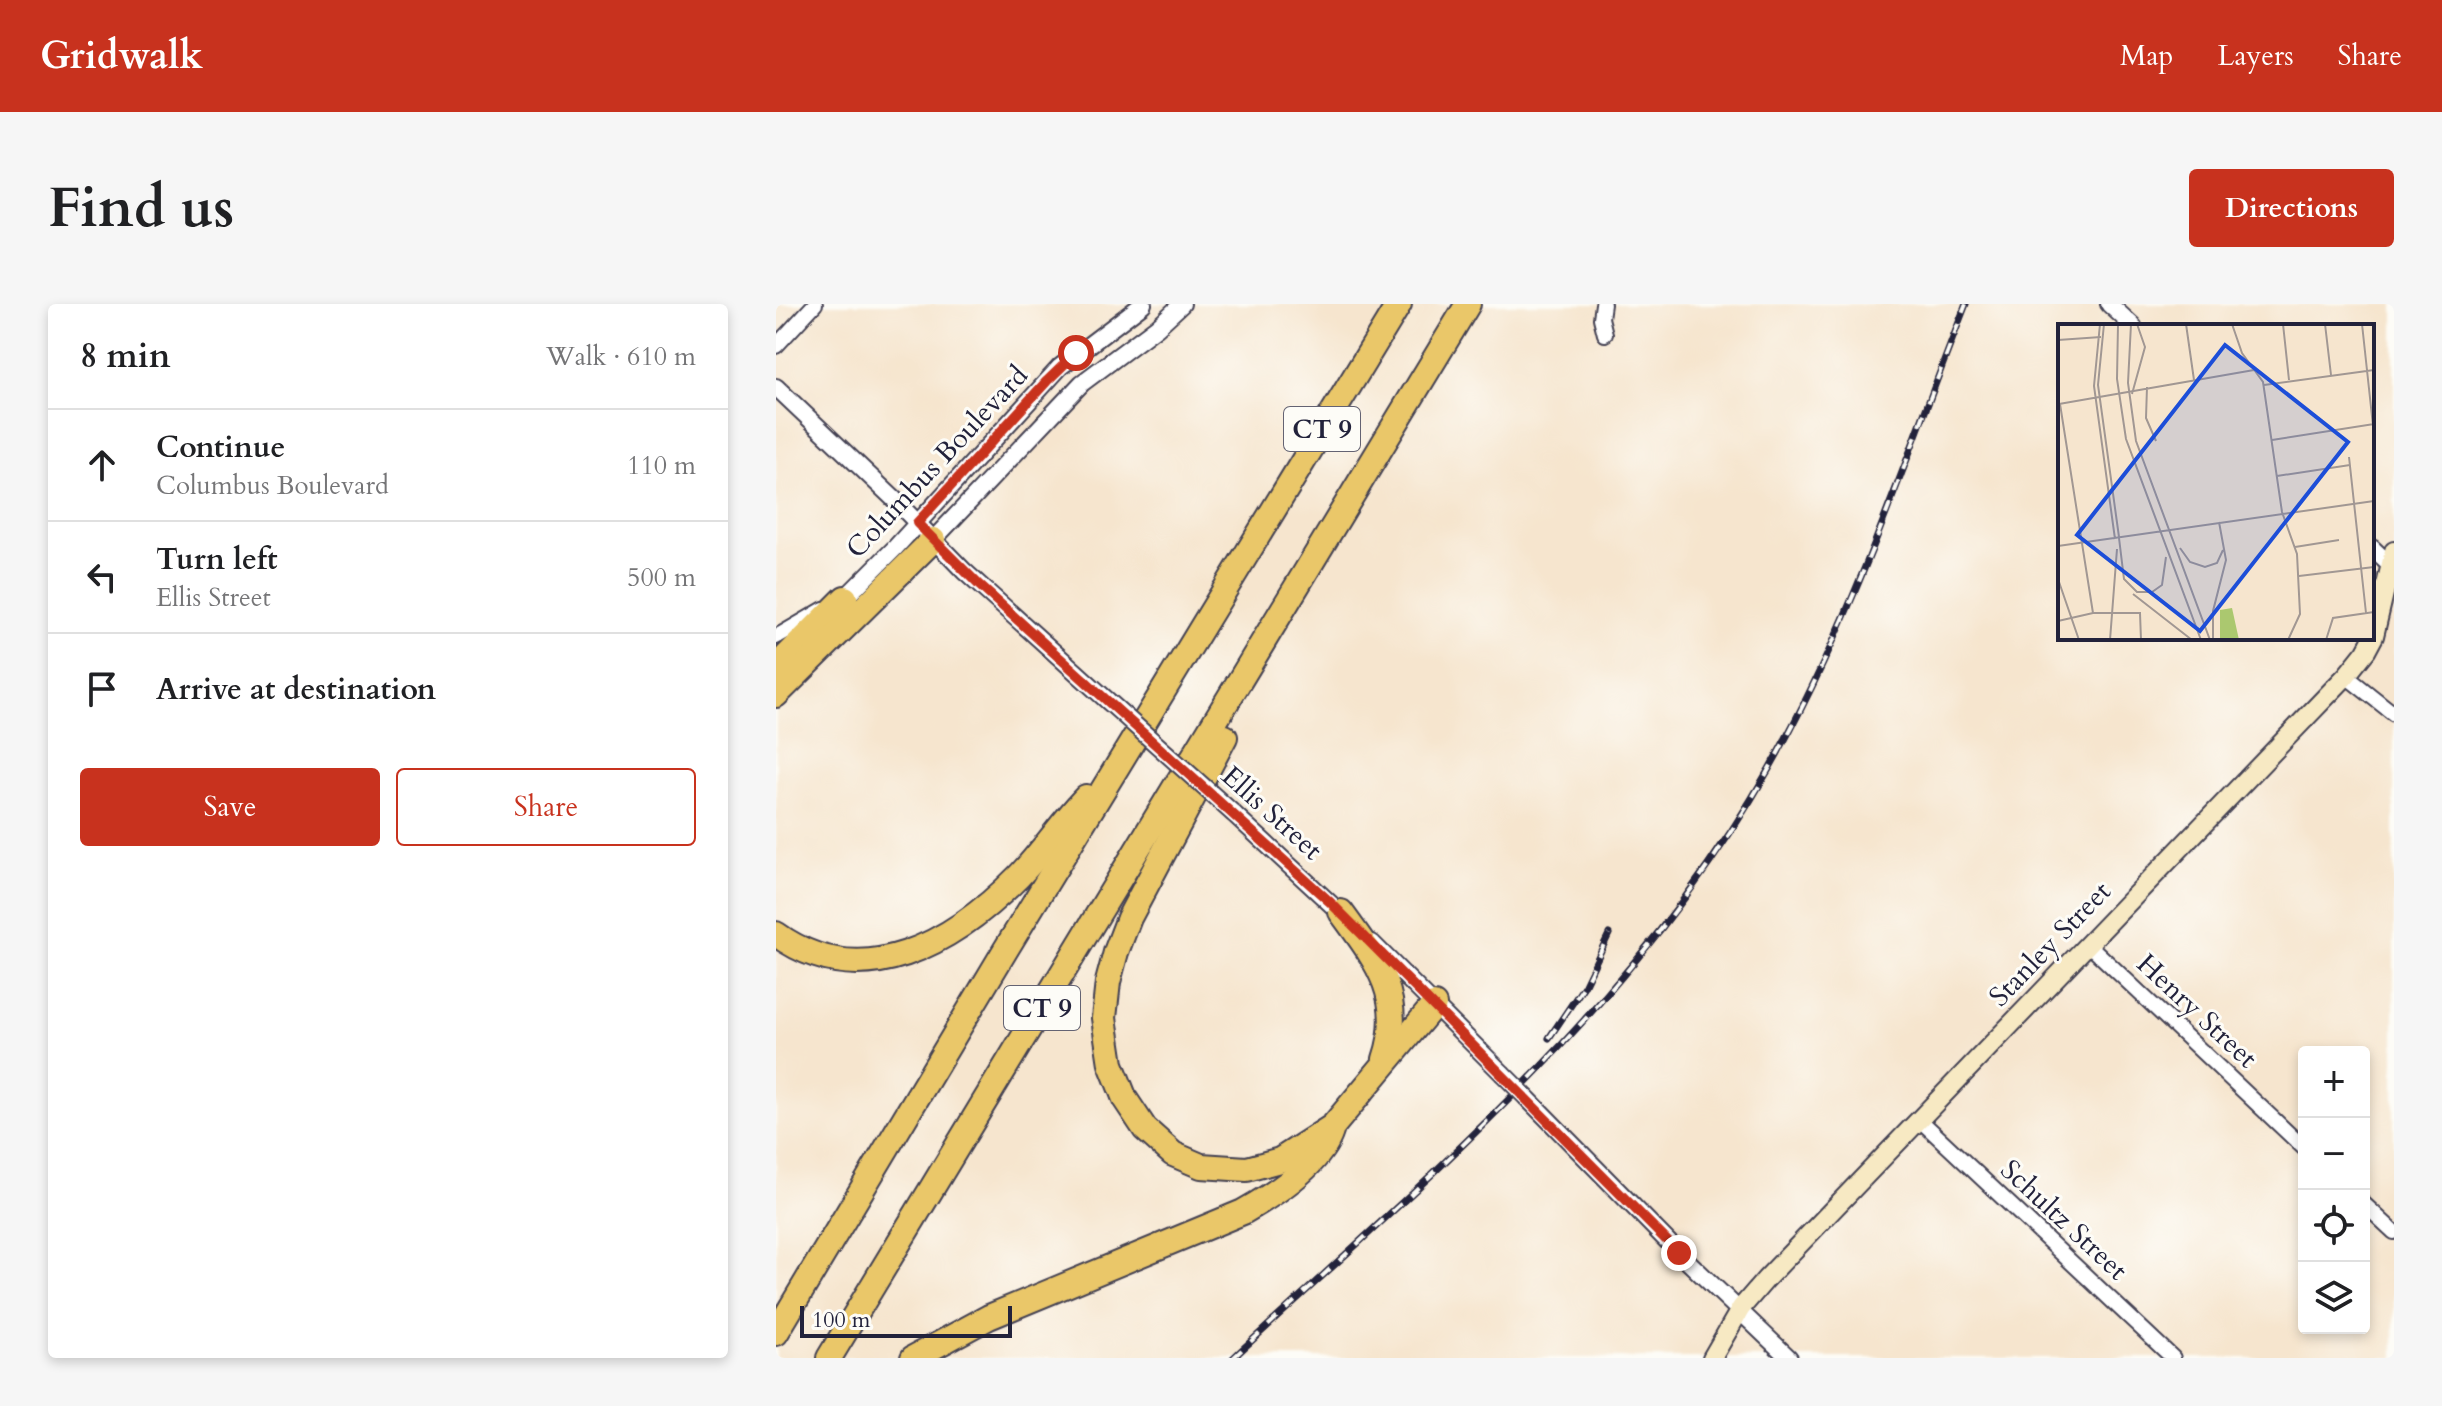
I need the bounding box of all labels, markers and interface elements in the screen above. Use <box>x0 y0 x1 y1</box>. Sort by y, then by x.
text: Gridwalk <box>40 30 203 82</box>
text: Map <box>2120 37 2173 75</box>
text: Layers <box>2217 37 2294 75</box>
text: Share <box>2338 37 2402 75</box>
button: Directions <box>2189 169 2394 247</box>
text: Find us <box>48 171 234 246</box>
inset map <box>2058 324 2374 640</box>
text: 8 min <box>80 333 171 379</box>
route start <box>1058 335 1094 371</box>
text: Walk · 610 m <box>546 339 696 374</box>
street label: Columbus Boulevard <box>838 357 1036 567</box>
road number: CT 9 <box>1284 407 1360 451</box>
text: Continue <box>156 427 285 468</box>
icon: ahead <box>80 443 124 487</box>
text: 110 m <box>627 448 696 483</box>
text: Columbus Boulevard <box>156 468 389 503</box>
text: Turn left <box>156 539 278 580</box>
icon: left <box>80 555 124 599</box>
text: 500 m <box>627 560 696 595</box>
text: Ellis Street <box>156 580 271 615</box>
icon: arrive <box>80 667 124 711</box>
text: Arrive at destination <box>156 669 436 710</box>
street label: Ellis Street <box>1213 758 1331 869</box>
button: Save <box>80 768 380 846</box>
button: Share <box>396 768 696 846</box>
street label: Stanley Street <box>1981 873 2119 1015</box>
street label: Henry Street <box>2128 945 2266 1077</box>
road number: CT 9 <box>1004 986 1080 1030</box>
map controls <box>2298 1046 2370 1334</box>
button: + <box>2298 1046 2370 1118</box>
button: − <box>2298 1118 2370 1190</box>
street label: Schultz Street <box>1992 1151 2136 1289</box>
button: locate <box>2298 1190 2370 1262</box>
route end <box>1661 1235 1697 1271</box>
button: layers <box>2298 1262 2370 1334</box>
scale bar <box>800 1302 1012 1338</box>
text: 100 m <box>812 1305 870 1335</box>

